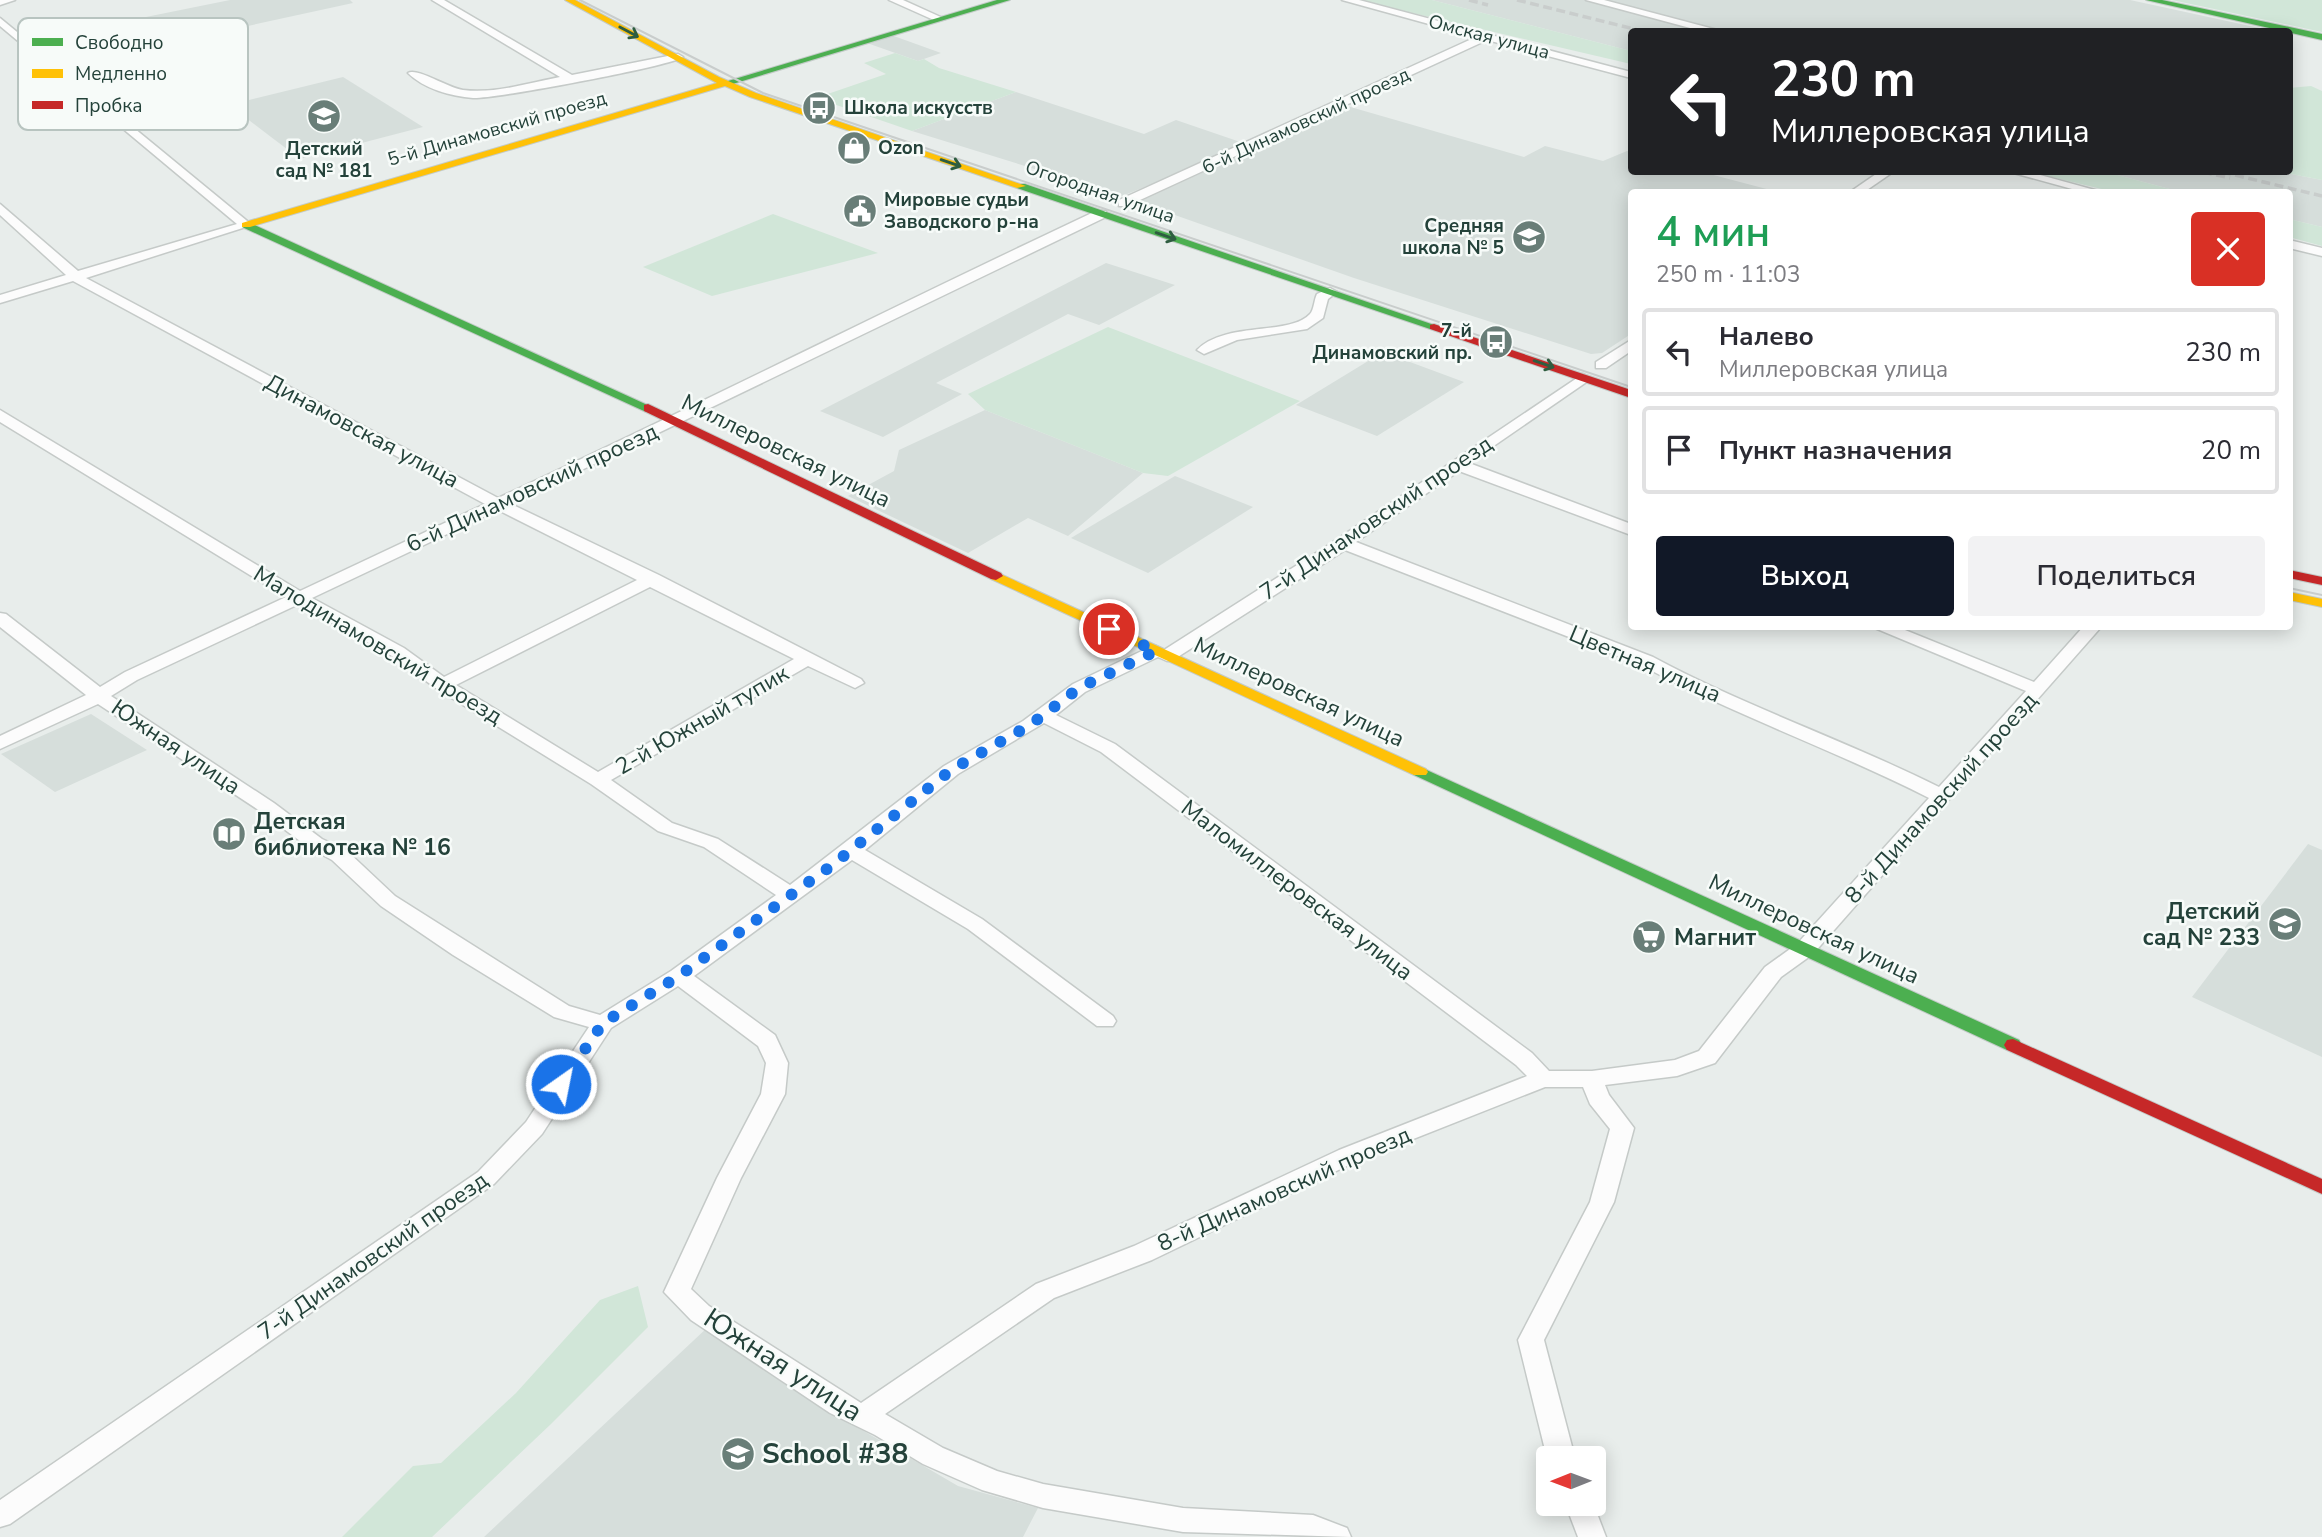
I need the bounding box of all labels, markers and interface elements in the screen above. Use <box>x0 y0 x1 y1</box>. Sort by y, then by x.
street label: Омская улица <box>1426 8 1552 66</box>
legend <box>18 18 248 130</box>
one-way arrow <box>619 25 639 39</box>
text: Свободно <box>75 30 164 56</box>
text: 230 m <box>1771 46 1915 113</box>
icon: left <box>1656 56 1747 147</box>
text: Медленно <box>75 61 167 87</box>
street label: 6-й Динамовский проезд <box>1198 61 1414 181</box>
street label: 5-й Динамовский проезд <box>384 85 610 173</box>
bus stop icon: Школа искусств <box>800 89 838 127</box>
text: Пробка <box>75 93 142 119</box>
place label: Школа искусств <box>844 95 993 121</box>
school or university icon: Детский сад № 181 <box>305 97 343 135</box>
text: Миллеровская улица <box>1771 110 2090 153</box>
shop icon: Ozon <box>835 129 873 167</box>
place label: Ozon <box>878 135 924 161</box>
place label: Детский сад № 181 <box>275 136 373 184</box>
street label: Огородная улица <box>1022 154 1178 230</box>
one-way arrow <box>940 157 962 170</box>
place label: Мировые судьи Заводского р-на <box>884 187 1039 235</box>
public building icon: Мировые судьи Заводского р-на <box>841 192 879 230</box>
text: 4 мин <box>1656 204 1770 261</box>
button: close <box>2191 212 2265 286</box>
place label: Средняя школа № 5 <box>1402 213 1504 261</box>
school or university icon: Средняя школа № 5 <box>1510 218 1548 256</box>
one-way arrow <box>1155 231 1177 243</box>
text: 250 m · 11:03 <box>1656 259 1801 290</box>
place label: 7-й Динамовский пр. <box>1313 318 1472 366</box>
text: Налево <box>1719 319 1814 354</box>
bus stop icon: 7-й Динамовский пр. <box>1477 323 1515 361</box>
icon: left <box>1660 333 1698 371</box>
text: 230 m <box>2185 335 2261 370</box>
text: Миллеровская улица <box>1719 354 1948 385</box>
one-way arrow <box>1533 359 1555 371</box>
street label: Динамовская улица <box>259 367 465 495</box>
street label: Миллеровская улица <box>676 387 896 515</box>
street label: 6-й Динамовский проезд <box>401 416 663 560</box>
street label: 7-й Динамовский проезд <box>1254 428 1498 608</box>
icon: arrive <box>1660 431 1698 469</box>
text: Пункт назначения <box>1719 433 1952 468</box>
text: 20 m <box>2201 433 2261 468</box>
button: Выход <box>1656 536 1954 616</box>
button: Поделиться <box>1968 536 2265 616</box>
street label: Малодинамовский проезд <box>248 558 508 732</box>
pin <box>1079 599 1139 659</box>
icon: arrive <box>1090 610 1128 648</box>
street label: Цветная улица <box>1564 618 1726 710</box>
street label: Миллеровская улица <box>1189 630 1409 754</box>
street label: 2-й Южный тупик <box>610 657 795 782</box>
street label: 8-й Динамовский проезд <box>1838 686 2044 910</box>
street label: Южная улица <box>105 692 247 802</box>
street label: Маломиллеровская улица <box>1175 793 1419 987</box>
place label: Детская библиотека № 16 <box>254 806 451 863</box>
library icon: Детская библиотека № 16 <box>210 815 248 853</box>
street label: Миллеровская улица <box>1704 867 1924 991</box>
place label: Детский сад № 233 <box>2143 896 2260 953</box>
school or university icon: Детский сад № 233 <box>2266 905 2304 943</box>
supermarket icon: Магнит <box>1630 918 1668 956</box>
place label: Магнит <box>1674 922 1756 953</box>
position arrow <box>524 1047 598 1121</box>
street label: 8-й Динамовский проезд <box>1152 1119 1416 1259</box>
street label: 7-й Динамовский проезд <box>252 1165 494 1347</box>
street label: Южная улица <box>696 1299 870 1431</box>
school or university icon: School #38 <box>719 1435 757 1473</box>
place label: School #38 <box>762 1435 908 1473</box>
north arrow <box>1536 1446 1606 1516</box>
map controls <box>1536 1446 1606 1516</box>

